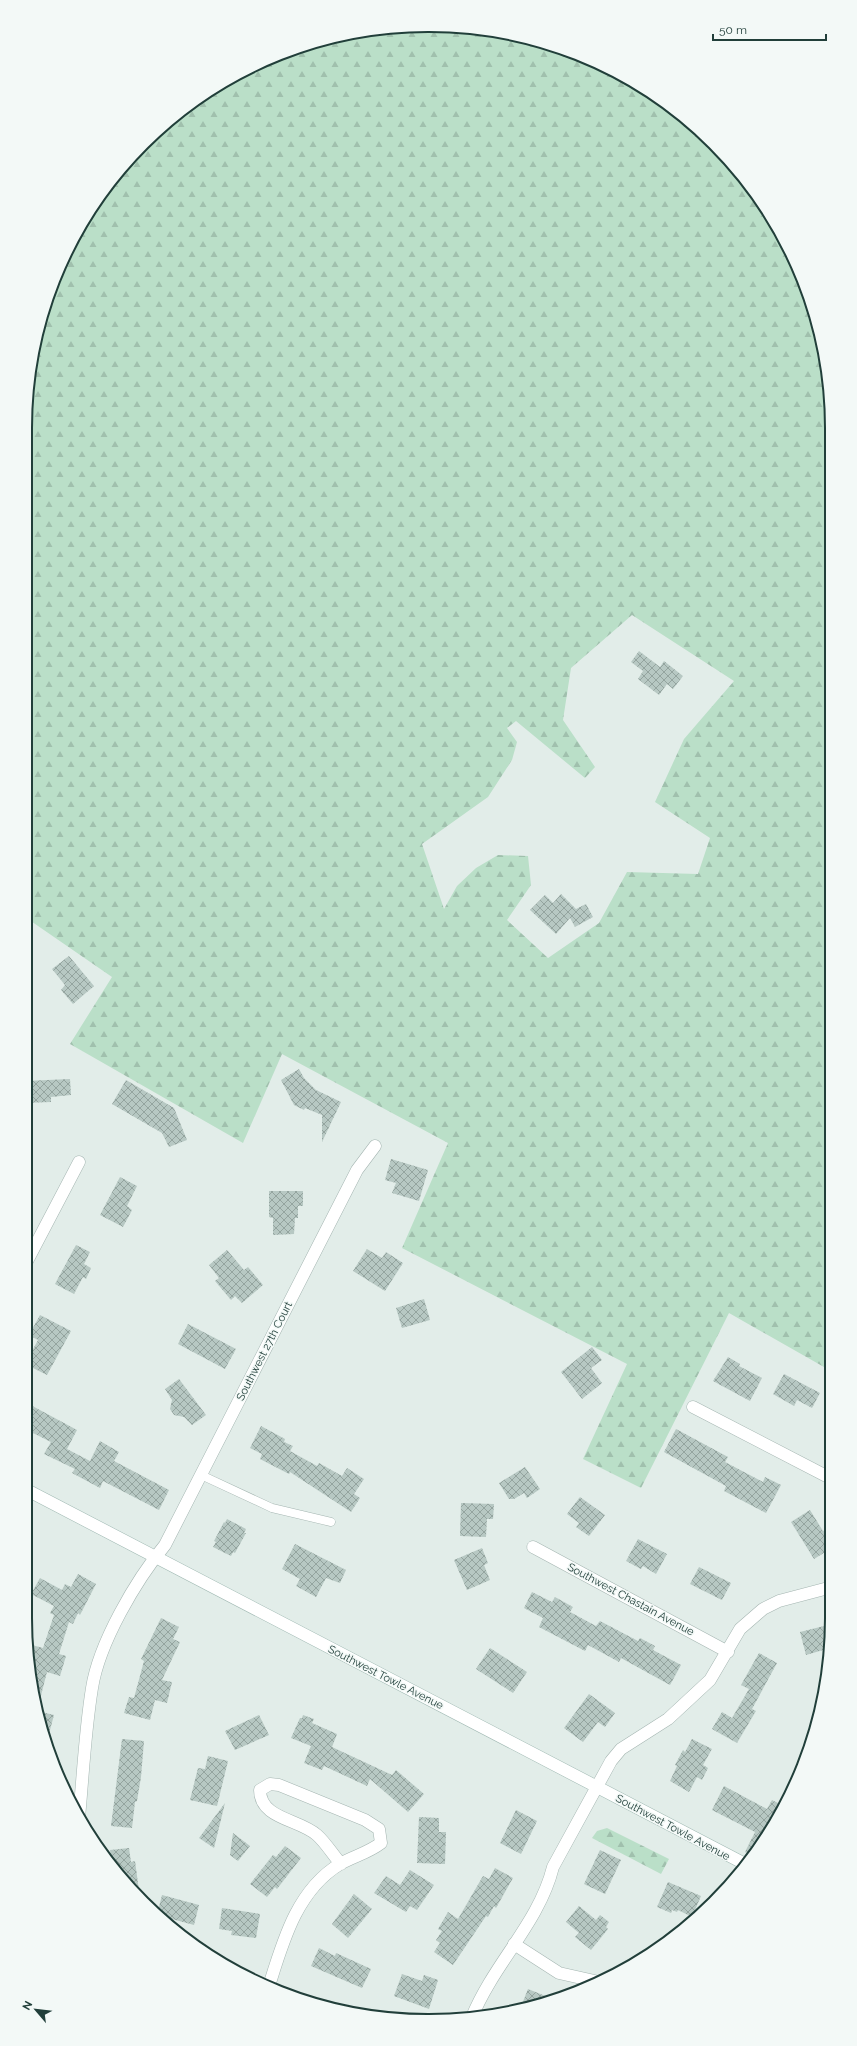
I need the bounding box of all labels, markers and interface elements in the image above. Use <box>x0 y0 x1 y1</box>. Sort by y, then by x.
scale bar <box>713 16 826 42</box>
text: 50 m <box>719 23 747 37</box>
street label: Southwest 27th Court <box>234 1299 295 1403</box>
street label: Southwest Chastain Avenue <box>565 1560 697 1639</box>
street label: Southwest Towle Avenue <box>326 1643 446 1712</box>
street label: Southwest Towle Avenue <box>613 1792 733 1863</box>
north arrow <box>16 1990 56 2030</box>
text: N <box>20 1999 35 2012</box>

